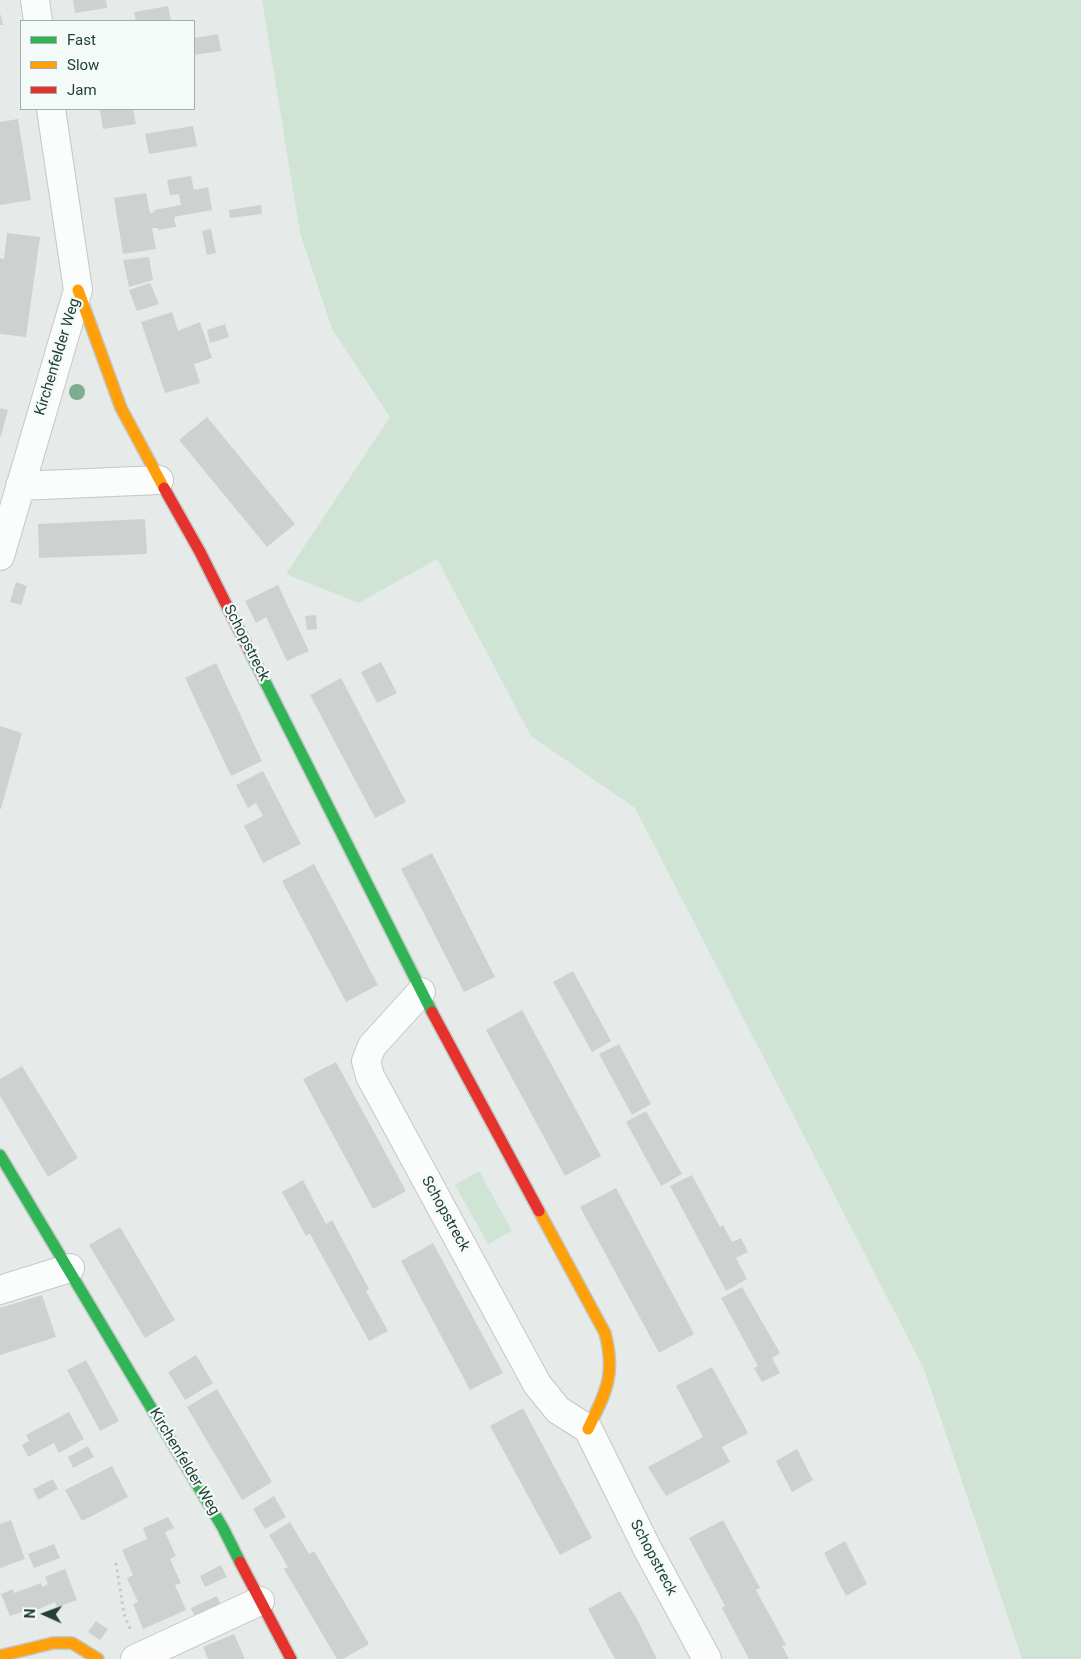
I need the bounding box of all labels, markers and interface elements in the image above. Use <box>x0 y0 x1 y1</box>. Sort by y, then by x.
legend <box>20 20 195 110</box>
text: Fast <box>67 31 96 49</box>
text: Slow <box>67 56 99 74</box>
text: Jam <box>67 81 97 99</box>
street label: Kirchenfelder Weg <box>32 296 84 418</box>
street label: Schopstreck <box>219 602 273 684</box>
street label: Schopstreck <box>417 1173 473 1255</box>
street label: Kirchenfelder Weg <box>145 1405 223 1519</box>
street label: Schopstreck <box>626 1517 680 1599</box>
north arrow <box>20 1589 70 1639</box>
text: N <box>22 1608 38 1619</box>

